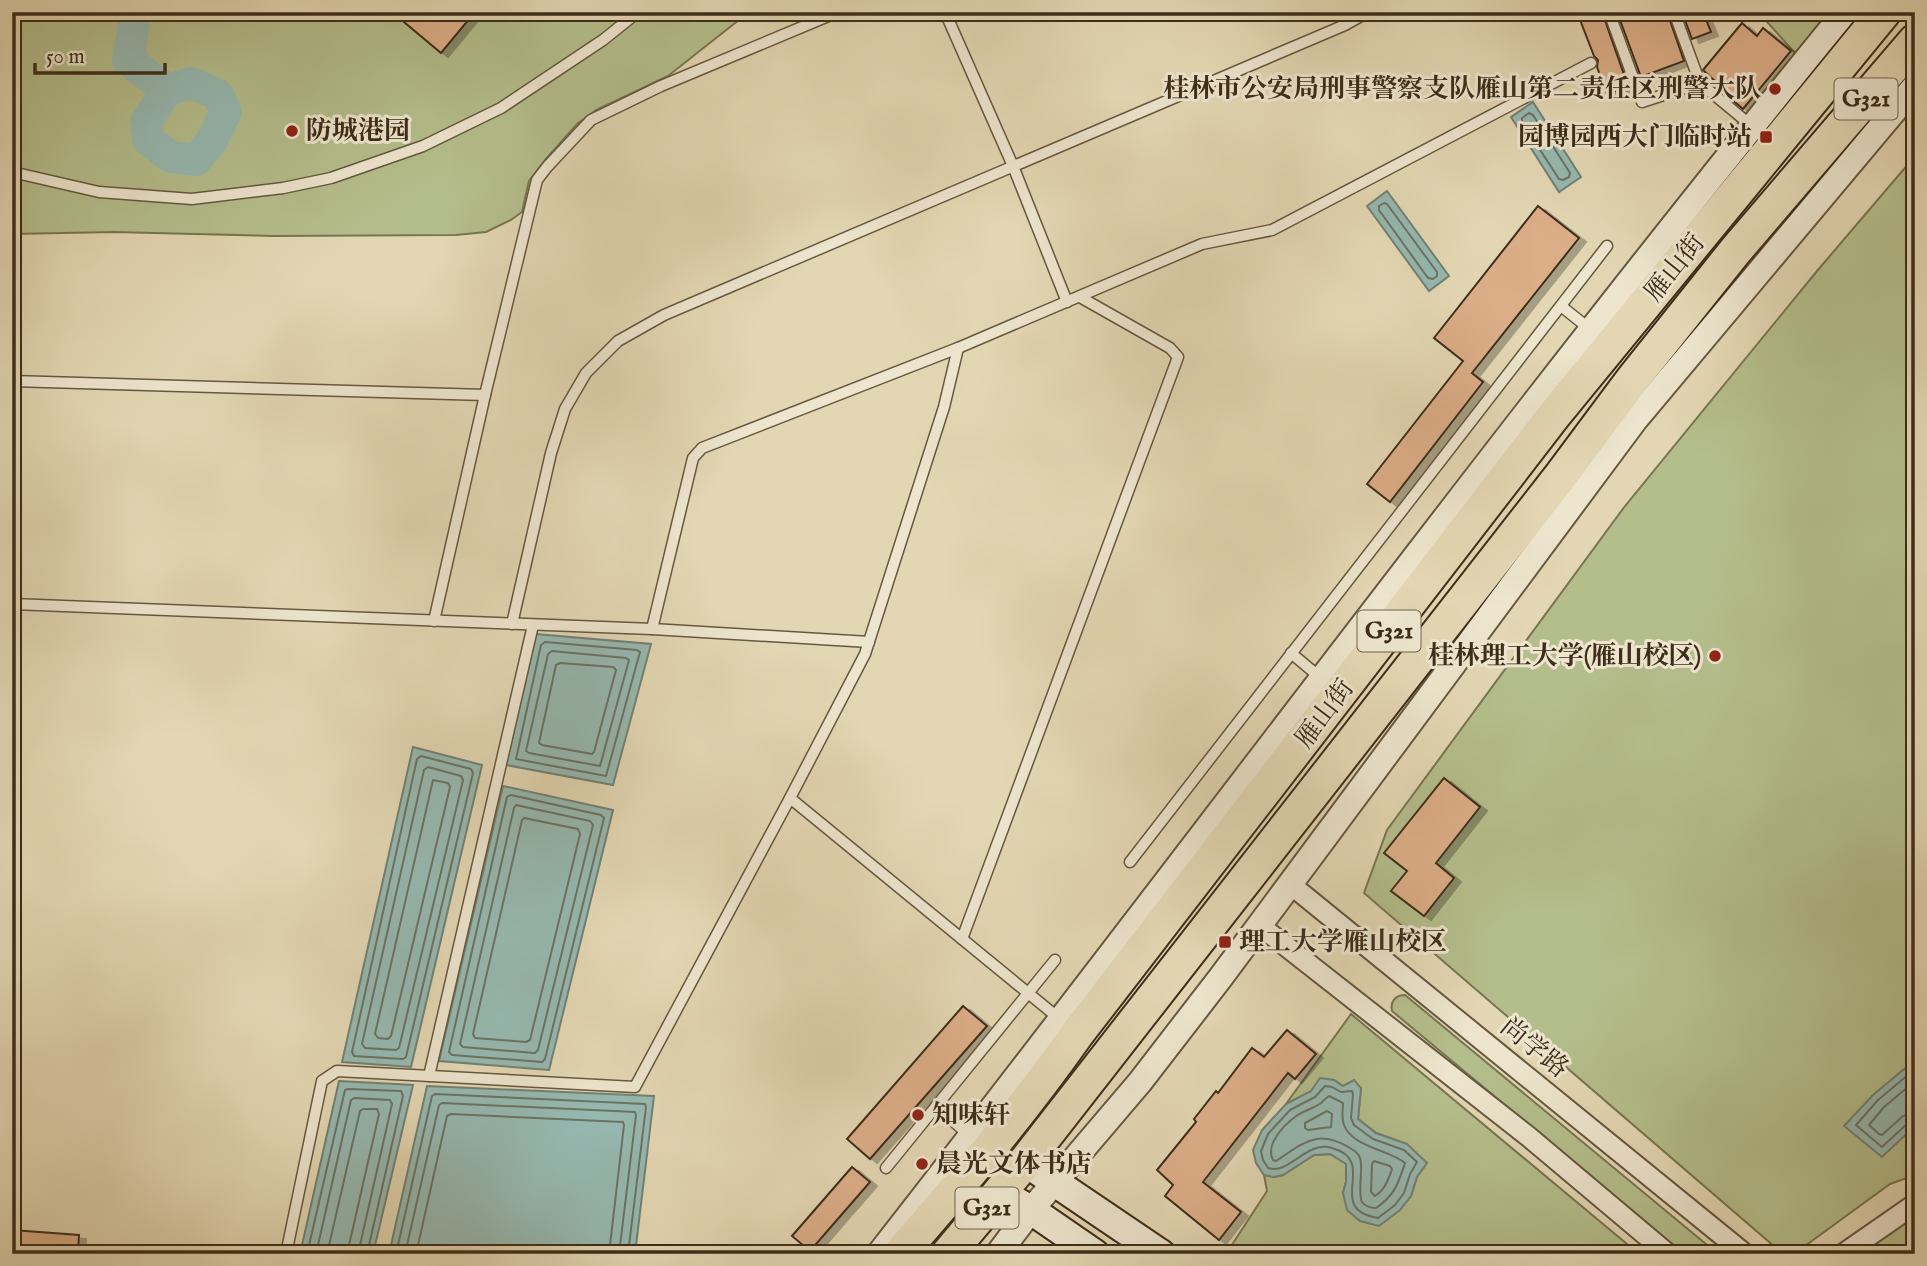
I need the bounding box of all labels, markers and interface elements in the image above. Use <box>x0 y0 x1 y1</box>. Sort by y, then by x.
scale bar <box>35 32 164 76</box>
text: 50 m <box>46 44 85 71</box>
place label: 桂林市公安局刑事警察支队雁山第二责任区刑警大队 <box>1163 73 1761 106</box>
road number: G321 <box>1834 78 1898 119</box>
marker: 桂林市公安局刑事警察支队雁山第二责任区刑警大队 <box>1767 81 1783 97</box>
place label: 防城港园 <box>306 115 410 148</box>
place label: 园博园西大门临时站 <box>1518 121 1752 154</box>
marker: 防城港园 <box>284 123 300 139</box>
marker: 园博园西大门临时站 <box>1758 129 1774 145</box>
street label: 雁山街 <box>1638 227 1712 309</box>
road number: G321 <box>1358 610 1420 652</box>
place label: 桂林理工大学(雁山校区) <box>1428 640 1701 673</box>
marker: 桂林理工大学(雁山校区) <box>1707 648 1723 664</box>
street label: 雁山街 <box>1288 673 1362 755</box>
place label: 理工大学雁山校区 <box>1239 926 1447 959</box>
marker: 理工大学雁山校区 <box>1217 934 1233 950</box>
street label: 尚学路 <box>1493 1011 1575 1085</box>
place label: 知味轩 <box>932 1099 1010 1132</box>
marker: 知味轩 <box>910 1107 926 1123</box>
place label: 晨光文体书店 <box>936 1148 1092 1181</box>
marker: 晨光文体书店 <box>914 1156 930 1172</box>
road number: G321 <box>956 1188 1018 1228</box>

